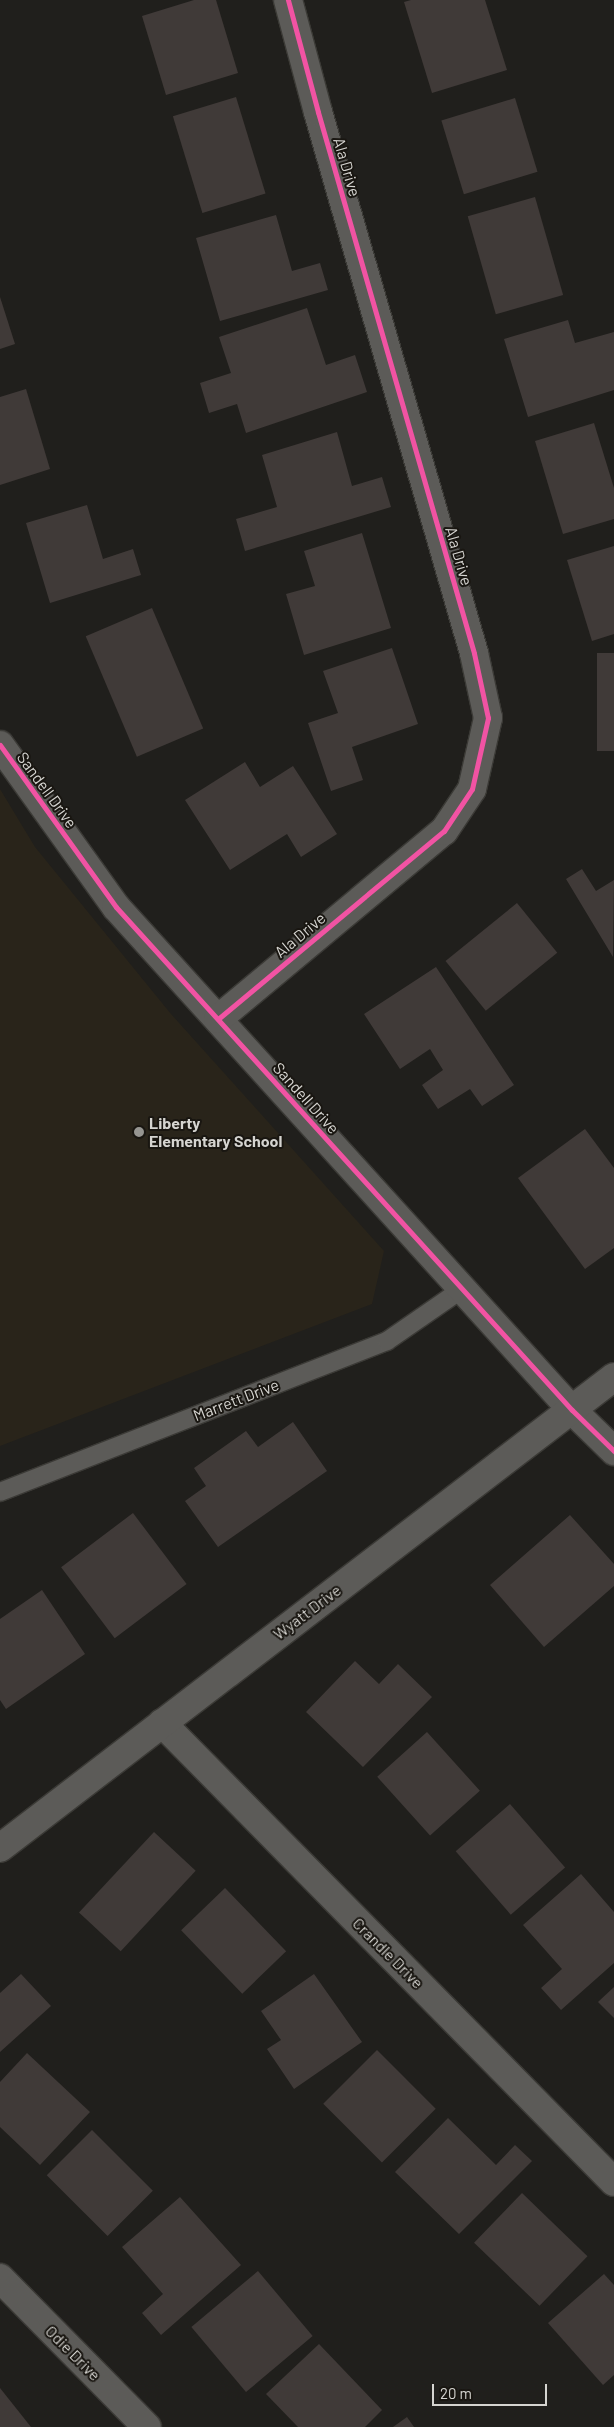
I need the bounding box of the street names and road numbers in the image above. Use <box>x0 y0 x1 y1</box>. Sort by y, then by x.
street label: Ala Drive <box>329 135 365 199</box>
street label: Ala Drive <box>441 524 477 588</box>
street label: Sandell Drive <box>13 748 81 832</box>
street label: Ala Drive <box>271 908 329 962</box>
street label: Sandell Drive <box>269 1058 343 1138</box>
street label: Marrett Drive <box>191 1375 281 1425</box>
street label: Wyatt Drive <box>269 1580 345 1644</box>
street label: Crandle Drive <box>349 1914 427 1992</box>
street label: Odie Drive <box>41 2321 105 2385</box>

